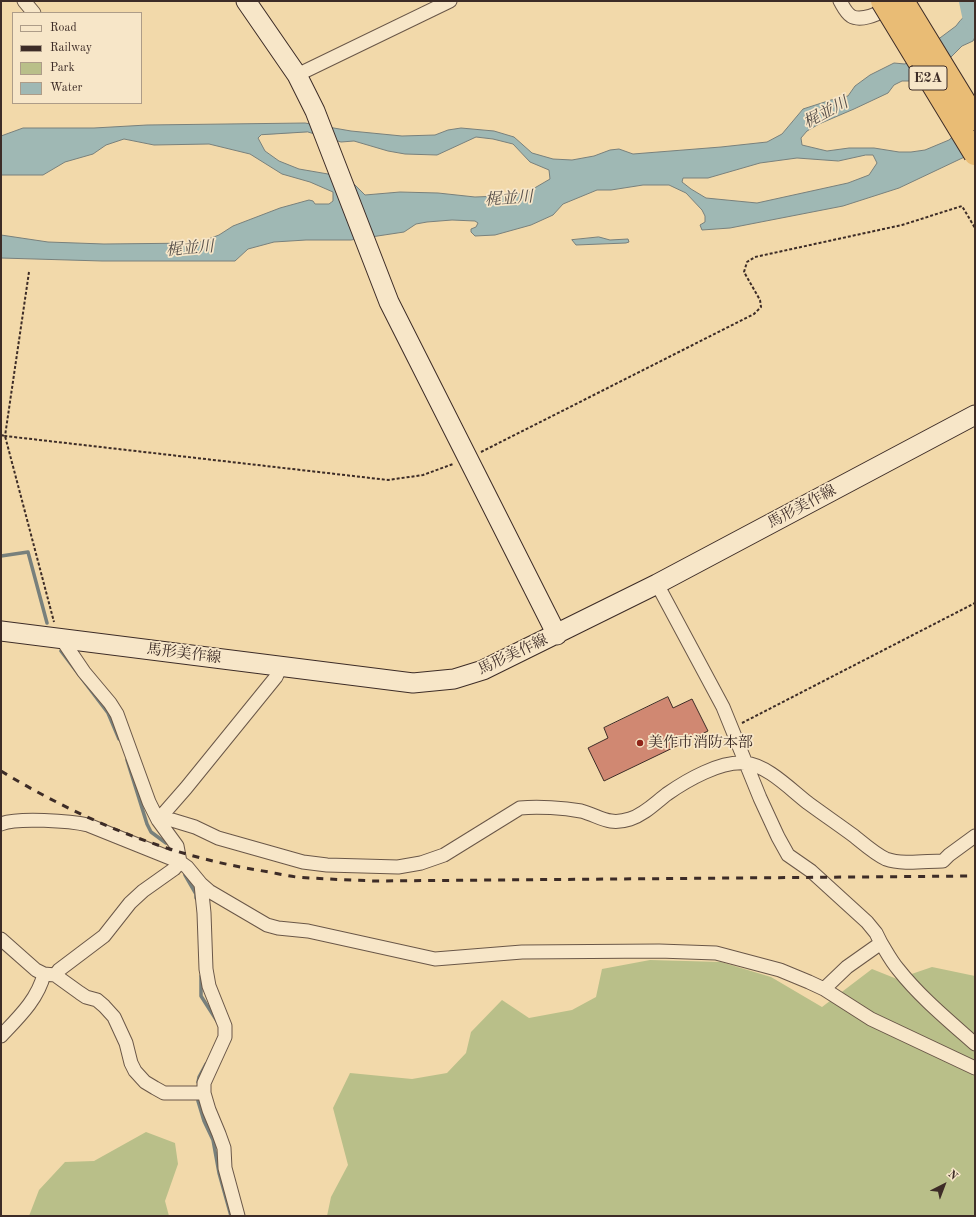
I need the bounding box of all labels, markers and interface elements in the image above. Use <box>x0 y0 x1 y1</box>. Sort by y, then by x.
legend <box>12 12 142 104</box>
text: Road <box>50 22 77 34</box>
text: Railway <box>50 42 92 54</box>
text: Park <box>50 62 75 74</box>
road number: E2A <box>909 66 947 90</box>
text: Water <box>50 82 82 94</box>
water label: 梶並川 <box>800 93 852 133</box>
water label: 梶並川 <box>484 188 534 210</box>
water label: 梶並川 <box>165 237 215 261</box>
street label: 馬形美作線 <box>765 481 839 533</box>
street label: 馬形美作線 <box>475 631 551 679</box>
street label: 馬形美作線 <box>146 640 222 668</box>
place label: 美作市消防本部 <box>648 734 753 752</box>
marker: 美作市消防本部 <box>635 738 645 748</box>
north arrow <box>924 1165 964 1205</box>
text: N <box>946 1169 959 1183</box>

